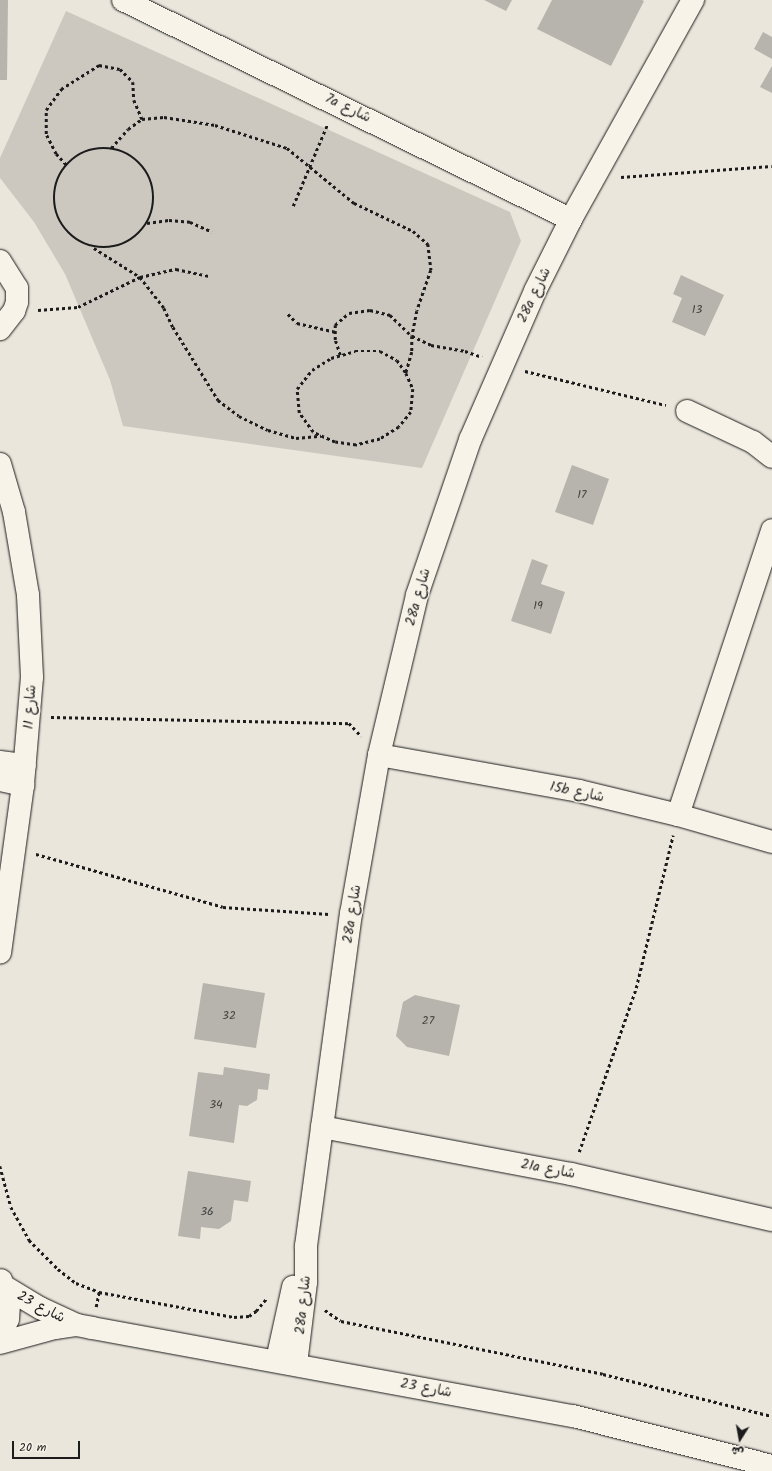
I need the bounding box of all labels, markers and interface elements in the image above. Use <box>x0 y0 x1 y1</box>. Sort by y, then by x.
street label: 7a شارع <box>322 90 374 126</box>
street label: 28a شارع <box>514 265 554 325</box>
house number: 13 <box>692 303 702 317</box>
house number: 17 <box>577 488 587 502</box>
street label: 28a شارع <box>402 566 434 628</box>
house number: 19 <box>533 599 543 613</box>
street label: شارع 11 <box>20 684 40 730</box>
street label: 15b شارع <box>548 778 606 806</box>
street label: 28a شارع <box>339 884 365 944</box>
house number: 32 <box>222 1009 236 1023</box>
house number: 27 <box>422 1014 434 1028</box>
house number: 34 <box>209 1098 223 1112</box>
street label: 21a شارع <box>519 1156 577 1182</box>
house number: 36 <box>200 1205 214 1219</box>
street label: 28a شارع <box>292 1275 314 1335</box>
street label: شارع 23 <box>14 1287 68 1327</box>
street label: شارع 23 <box>399 1375 453 1401</box>
north arrow <box>720 1419 760 1459</box>
scale bar <box>14 1433 82 1459</box>
text: 20 m <box>19 1438 46 1457</box>
text: ش <box>730 1441 745 1461</box>

